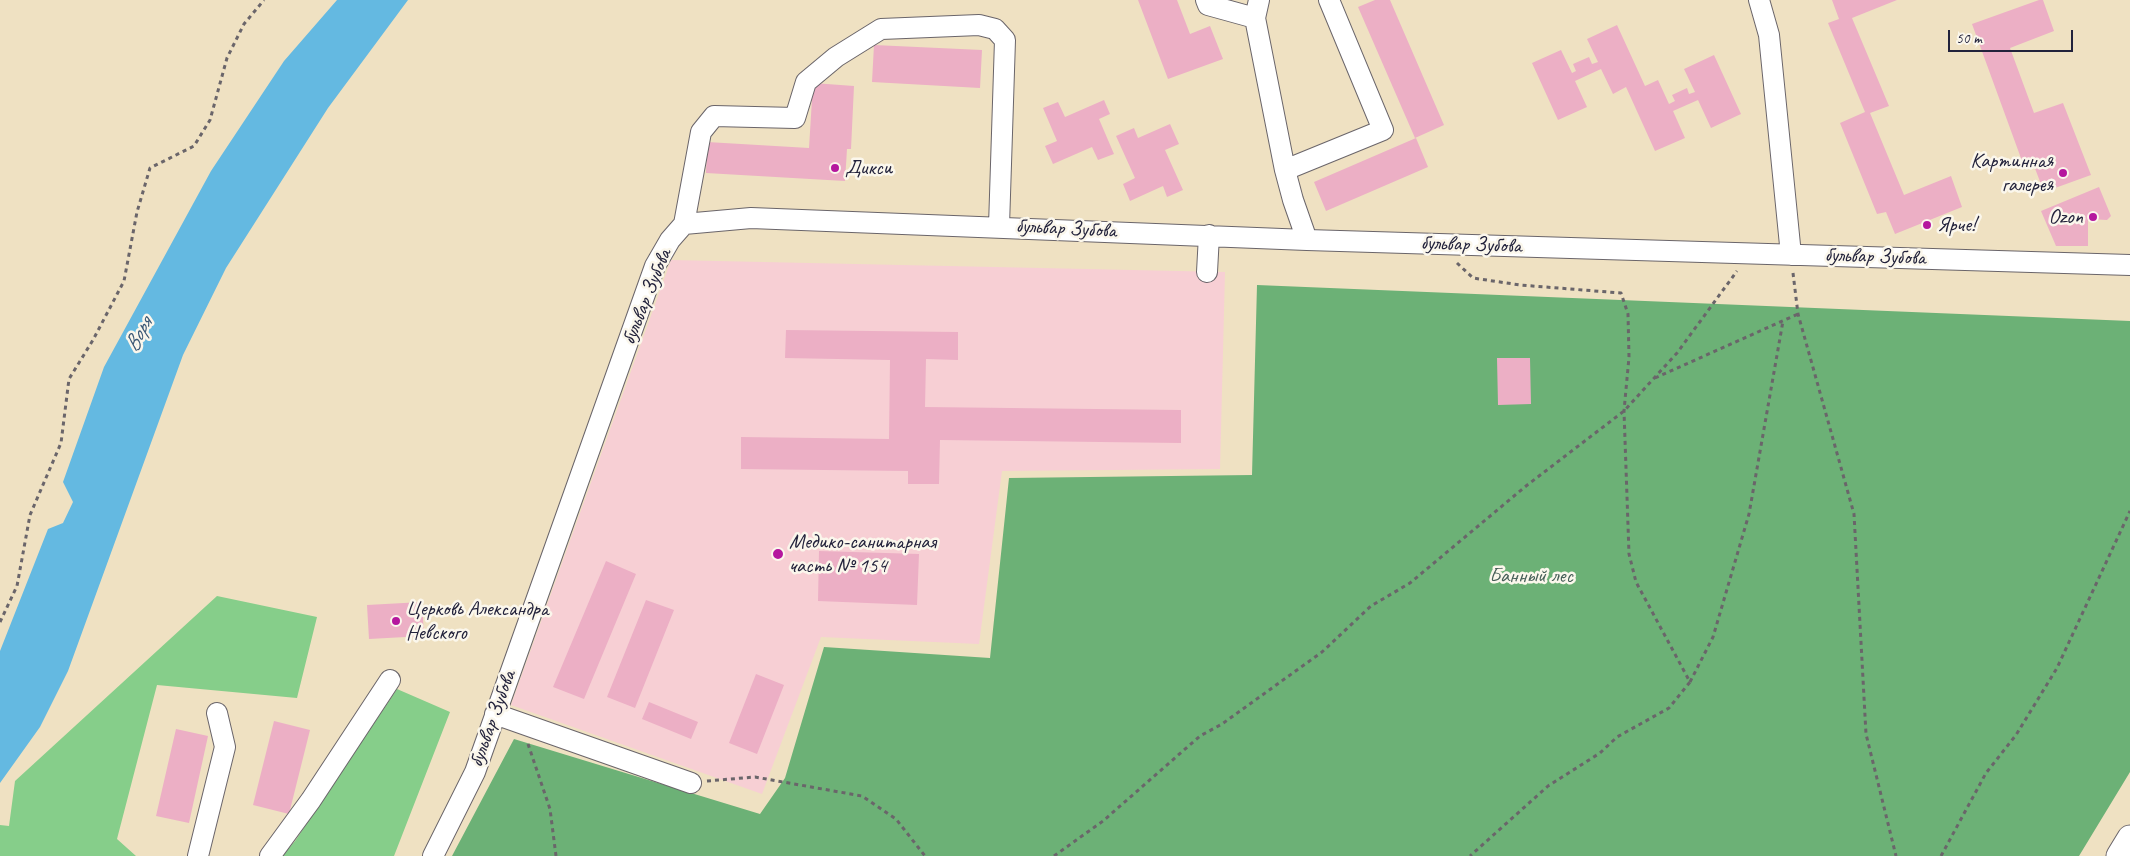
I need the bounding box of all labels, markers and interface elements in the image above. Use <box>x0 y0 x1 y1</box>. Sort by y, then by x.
scale bar <box>1950 20 2075 52</box>
text: 50 m <box>1956 29 1982 48</box>
place label: Картинная галерея <box>1971 148 2053 198</box>
place label: Дикси <box>845 155 892 181</box>
marker: Дикси <box>829 162 841 174</box>
marker: Картинная галерея <box>2057 167 2069 179</box>
place label: Ozon <box>2048 204 2083 230</box>
marker: Ozon <box>2087 211 2099 223</box>
place label: Ярче! <box>1937 212 1975 238</box>
street label: бульвар Зубова <box>1015 214 1117 244</box>
marker: Ярче! <box>1921 219 1933 231</box>
street label: бульвар Зубова <box>1420 231 1522 259</box>
street label: бульвар Зубова <box>1824 243 1926 271</box>
street label: бульвар Зубова <box>616 246 678 348</box>
water label: Воря <box>119 313 159 357</box>
place label: Медико-санитарная часть № 154 <box>789 529 936 579</box>
marker: Медико-санитарная часть № 154 <box>771 547 785 561</box>
park label: Банный лес <box>1489 563 1573 589</box>
place label: Церковь Александра Невского <box>406 596 548 646</box>
marker: Церковь Александра Невского <box>390 615 402 627</box>
street label: бульвар Зубова <box>464 667 522 771</box>

